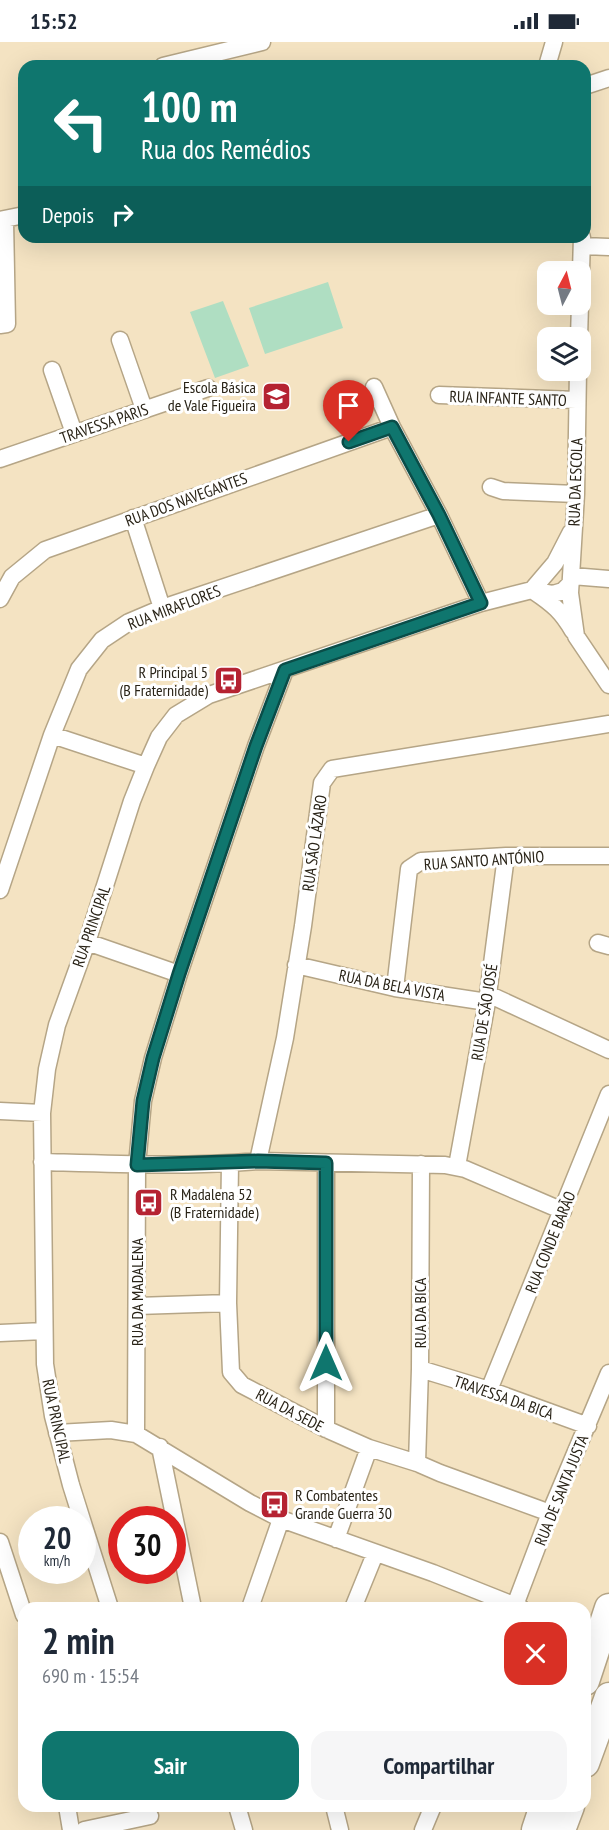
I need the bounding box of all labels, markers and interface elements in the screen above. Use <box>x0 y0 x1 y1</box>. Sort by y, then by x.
text: 15:52 <box>30 7 78 35</box>
text: 100 m <box>141 79 238 134</box>
icon: left <box>42 84 120 162</box>
text: Rua dos Remédios <box>141 132 311 166</box>
icon: right <box>106 198 139 231</box>
text: Depois <box>42 201 94 229</box>
north arrow <box>537 261 591 315</box>
map controls <box>537 261 591 381</box>
button: layers <box>537 327 591 381</box>
place label: Escola Básica de Vale Figueira <box>168 377 256 415</box>
school or university icon: Escola Básica de Vale Figueira <box>261 380 293 412</box>
pin <box>323 380 374 442</box>
street label: RUA INFANTE SANTO <box>449 386 567 410</box>
icon: arrive <box>332 389 365 422</box>
street label: TRAVESSA PARIS <box>57 399 151 447</box>
street label: RUA DA ESCOLA <box>563 437 587 527</box>
street label: RUA DOS NAVEGANTES <box>122 468 250 530</box>
street label: RUA MIRAFLORES <box>125 580 223 634</box>
place label: R Principal 5 (B Fraternidade) <box>120 662 208 700</box>
bus stop icon: R Principal 5 (B Fraternidade) <box>213 665 245 697</box>
street label: RUA SÃO LÁZARO <box>297 793 331 893</box>
street label: RUA SANTO ANTÓNIO <box>423 846 545 874</box>
street label: RUA PRINCIPAL <box>68 882 114 970</box>
street label: RUA DE SÃO JOSÉ <box>466 962 502 1062</box>
street label: RUA DA BELA VISTA <box>337 965 447 1005</box>
place label: R Madalena 52 (B Fraternidade) <box>170 1184 259 1222</box>
bus stop icon: R Madalena 52 (B Fraternidade) <box>133 1187 165 1219</box>
street label: RUA CONDE BARÃO <box>521 1188 580 1296</box>
street label: RUA DA MADALENA <box>127 1238 147 1346</box>
street label: RUA DA BICA <box>410 1277 430 1348</box>
position arrow <box>294 1331 358 1395</box>
street label: TRAVESSA DA BICA <box>452 1371 557 1424</box>
street label: RUA PRINCIPAL <box>38 1377 76 1465</box>
street label: RUA DA SEDE <box>253 1384 327 1436</box>
street label: RUA DE SANTA JUSTA <box>530 1431 592 1548</box>
place label: R Combatentes Grande Guerra 30 <box>295 1485 392 1523</box>
bus stop icon: R Combatentes Grande Guerra 30 <box>258 1488 290 1520</box>
speed limit sign: 30 <box>108 1506 186 1584</box>
text: 20 <box>43 1518 71 1557</box>
text: km/h <box>44 1551 70 1570</box>
text: 2 min <box>42 1617 115 1664</box>
button: close <box>504 1622 567 1685</box>
text: 690 m · 15:54 <box>42 1663 139 1689</box>
button: Sair <box>42 1731 299 1800</box>
button: Compartilhar <box>311 1731 567 1800</box>

